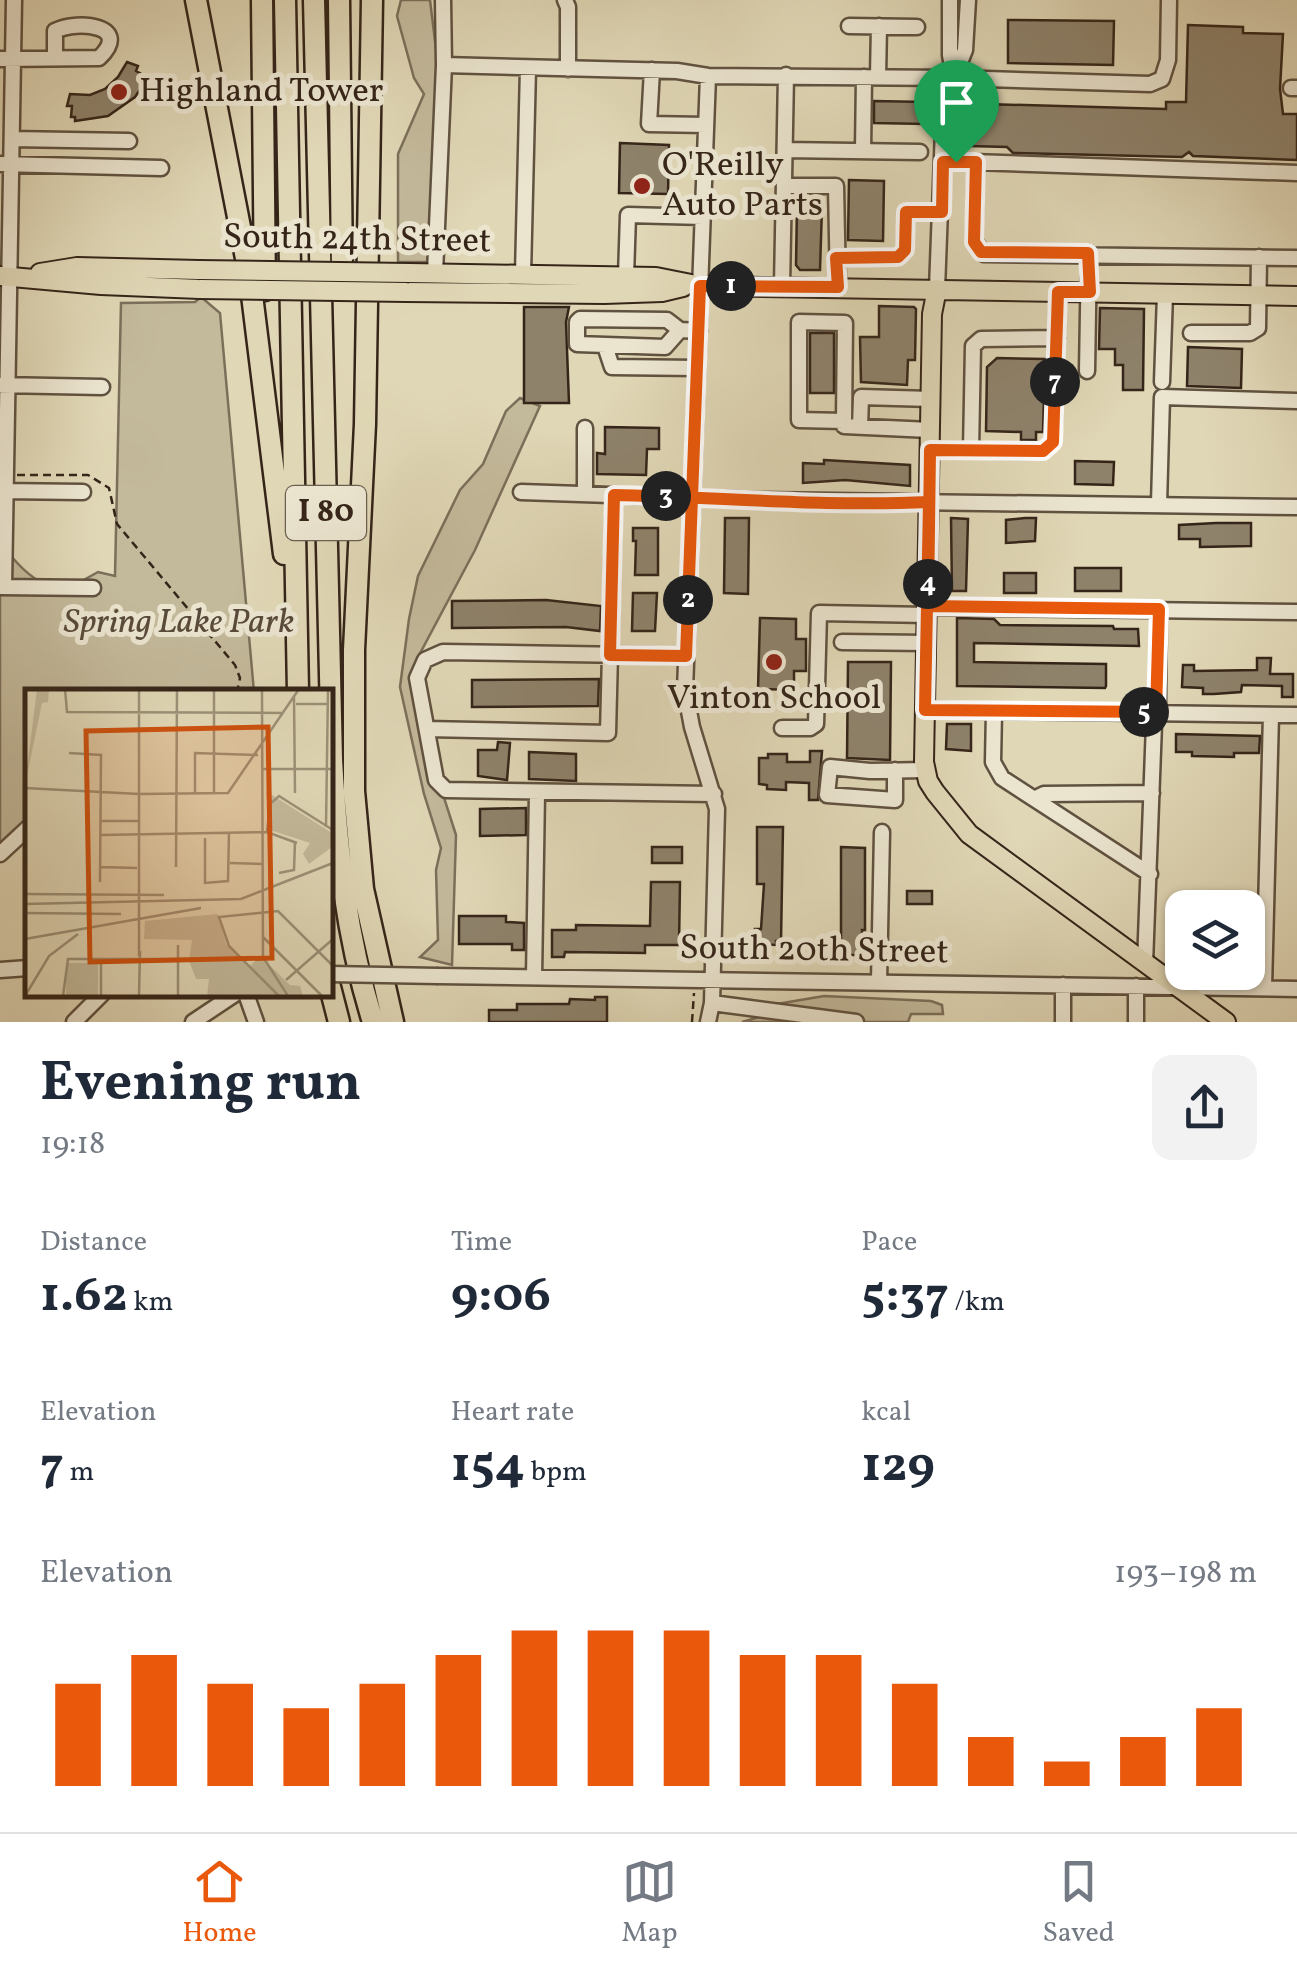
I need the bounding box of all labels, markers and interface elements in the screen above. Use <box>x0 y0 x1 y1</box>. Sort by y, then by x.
pin <box>914 60 999 163</box>
place label: Highland Tower <box>139 68 383 116</box>
icon: arrive <box>929 75 984 130</box>
marker: Highland Tower <box>108 81 130 103</box>
place label: O'Reilly Auto Parts <box>662 142 823 230</box>
marker: O'Reilly Auto Parts <box>631 175 653 197</box>
street label: South 24th Street <box>222 214 492 266</box>
pin: 1 <box>706 261 756 311</box>
text: 1 <box>725 266 737 305</box>
pin: 7 <box>1030 357 1080 407</box>
text: 7 <box>1048 362 1062 401</box>
pin: 3 <box>641 471 691 521</box>
text: 3 <box>659 476 673 515</box>
road number: I 80 <box>286 486 366 540</box>
pin: 4 <box>903 559 953 609</box>
text: 4 <box>920 564 936 603</box>
pin: 2 <box>663 575 713 625</box>
text: 2 <box>681 580 695 619</box>
park label: Spring Lake Park <box>64 599 294 647</box>
marker: Vinton School <box>763 651 785 673</box>
place label: Vinton School <box>667 675 881 723</box>
pin: 5 <box>1119 687 1169 737</box>
inset map <box>25 689 332 997</box>
text: 5 <box>1137 692 1151 731</box>
map controls <box>1165 890 1265 990</box>
button: layers <box>1165 890 1265 990</box>
street label: South 20th Street <box>679 925 949 977</box>
text: Evening run <box>40 1047 361 1123</box>
button: share <box>1152 1055 1257 1160</box>
text: 19:18 <box>40 1123 105 1167</box>
text: Distance <box>40 1223 147 1262</box>
text: Time <box>451 1223 512 1262</box>
text: Pace <box>861 1223 917 1262</box>
text: 1.62 <box>40 1262 128 1332</box>
text: 9:06 <box>451 1262 551 1332</box>
text: 5:37 <box>861 1262 949 1332</box>
text: km <box>128 1283 173 1322</box>
text: /km <box>949 1283 1005 1322</box>
text: Elevation <box>40 1393 156 1432</box>
text: Heart rate <box>451 1393 574 1432</box>
text: kcal <box>861 1393 911 1432</box>
text: 7 <box>40 1432 64 1502</box>
text: 154 <box>451 1432 525 1502</box>
text: 129 <box>861 1432 935 1502</box>
text: m <box>64 1453 94 1492</box>
text: bpm <box>525 1453 587 1492</box>
text: Elevation <box>40 1552 173 1596</box>
text: 193–198 m <box>1114 1552 1257 1596</box>
tab: Home <box>182 1854 257 1953</box>
tab: Map <box>621 1854 677 1953</box>
tab: Saved <box>1042 1854 1115 1953</box>

